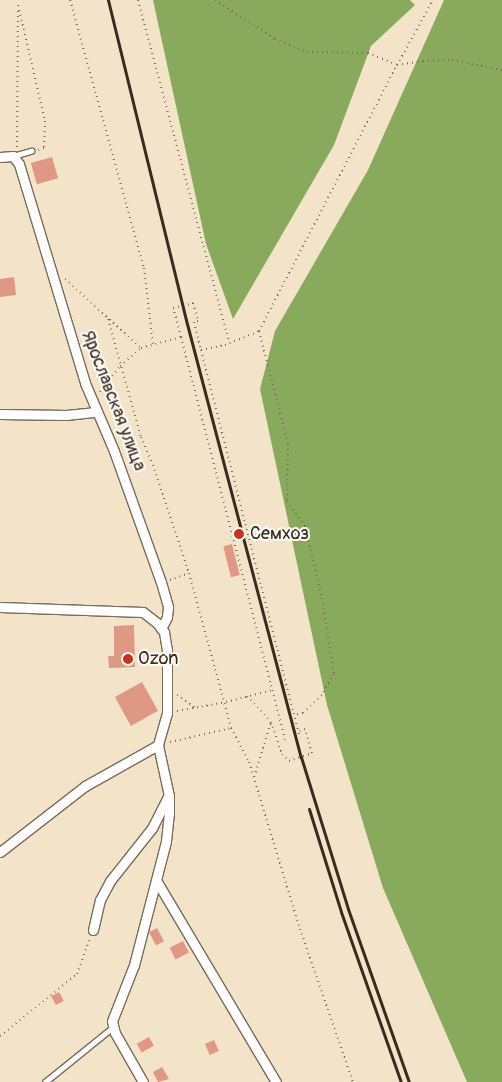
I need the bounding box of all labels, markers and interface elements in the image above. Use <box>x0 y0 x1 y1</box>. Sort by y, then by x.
street label: Ярославская улица <box>76 328 150 474</box>
place label: Семхоз <box>250 523 309 545</box>
marker: Семхоз <box>232 527 246 541</box>
place label: Ozon <box>138 648 178 670</box>
marker: Ozon <box>122 653 134 665</box>

